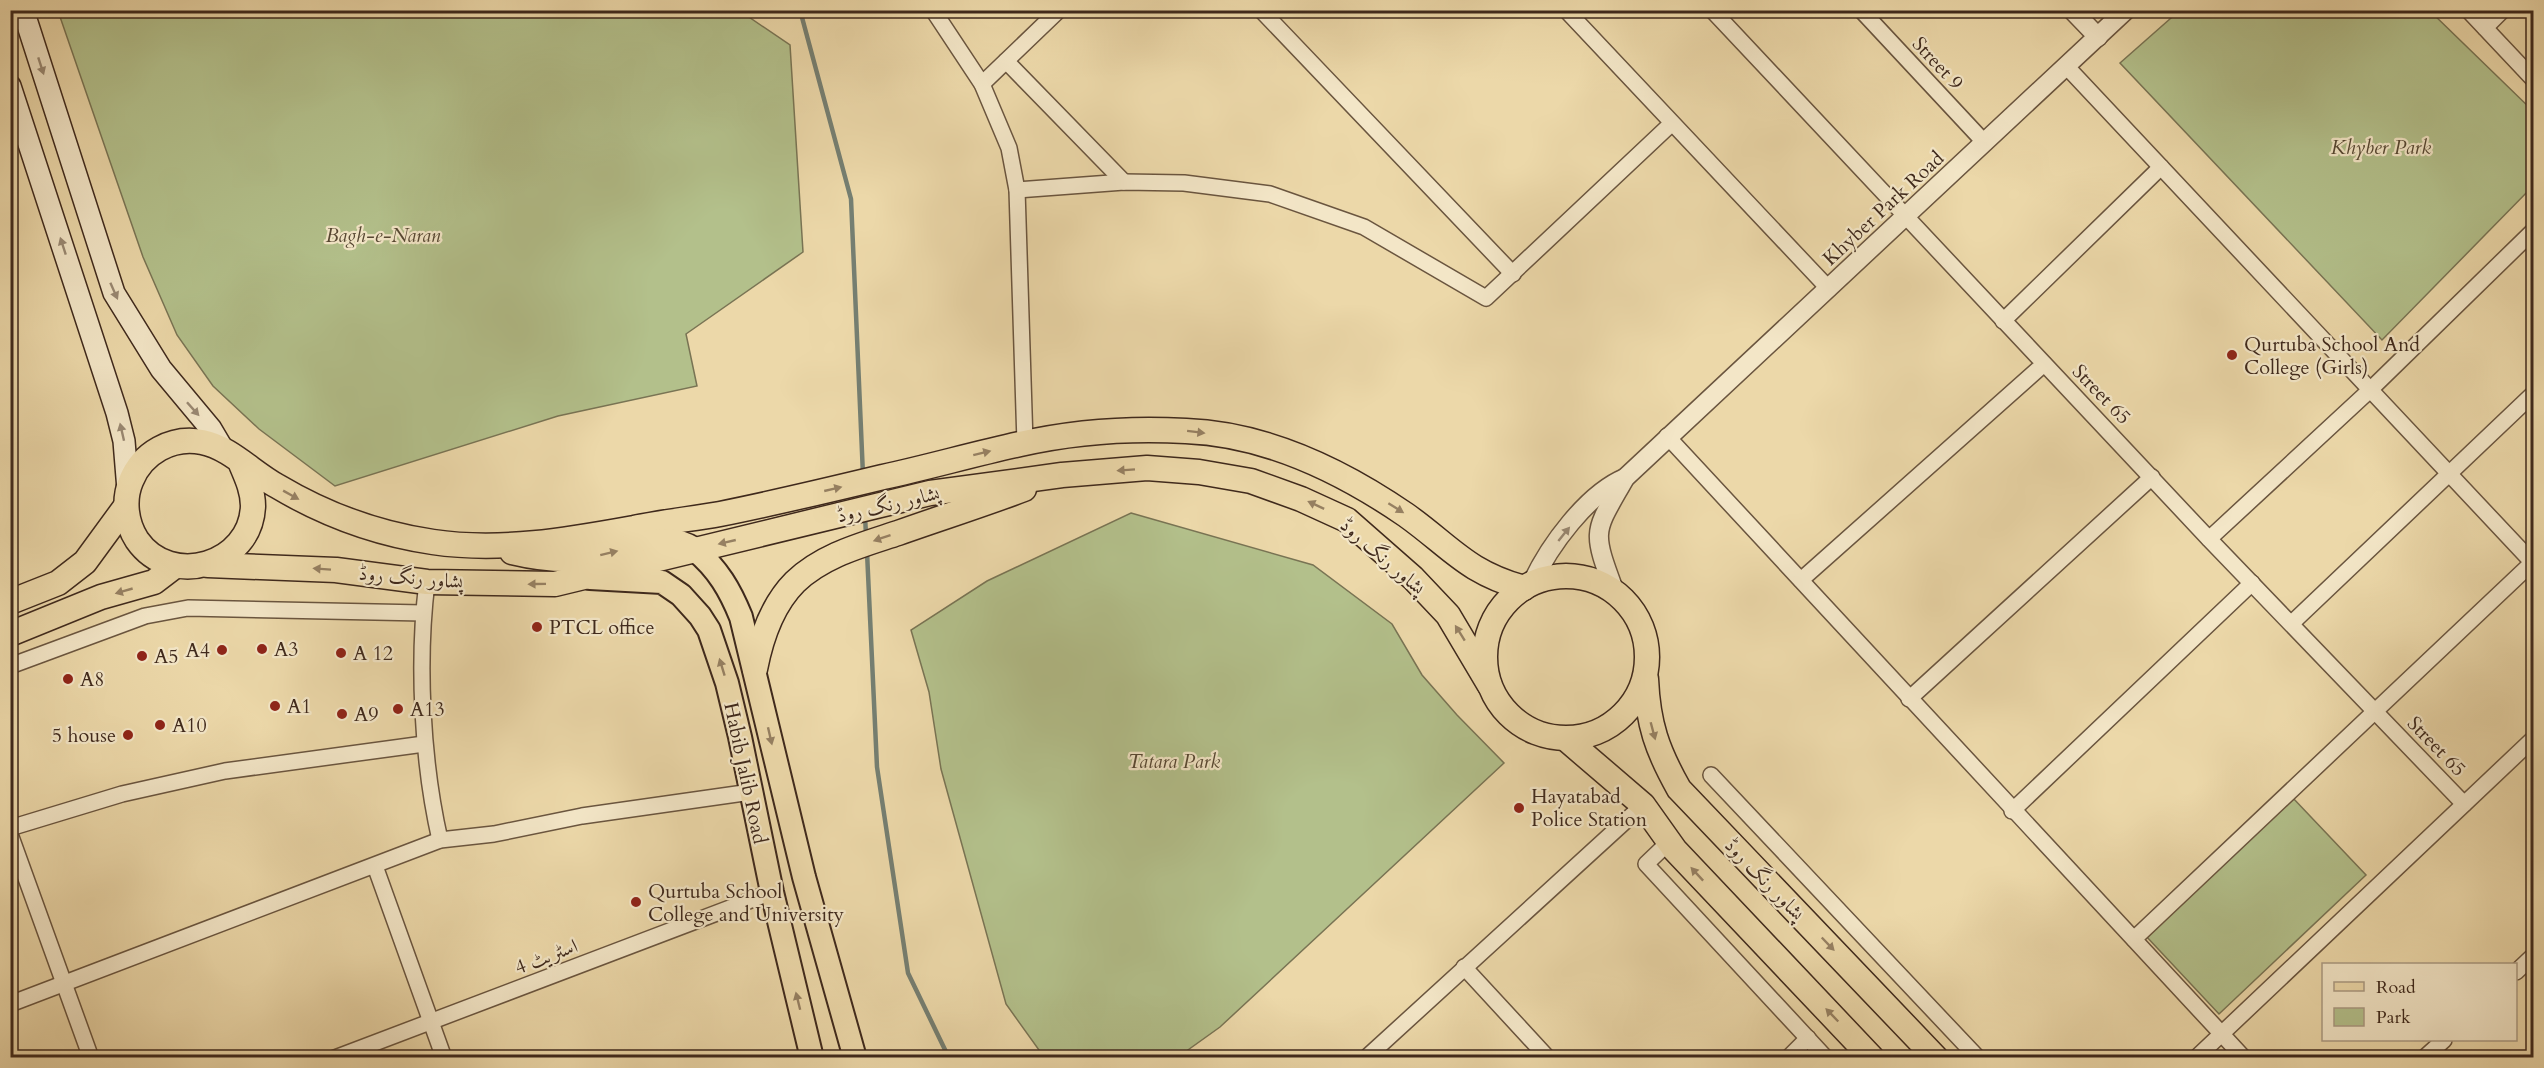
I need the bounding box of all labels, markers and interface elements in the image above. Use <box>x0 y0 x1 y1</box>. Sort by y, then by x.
street label: Street 9 <box>1906 31 1969 96</box>
one-way arrow <box>36 57 46 75</box>
park label: Khyber Park <box>2331 134 2431 161</box>
street label: Khyber Park Road <box>1817 145 1950 272</box>
park label: Bagh-e-Naran <box>325 222 441 249</box>
one-way arrow <box>58 237 67 255</box>
one-way arrow <box>109 283 119 301</box>
place label: Qurtuba School And College (Girls) <box>2244 331 2420 381</box>
marker: Qurtuba School And College (Girls) <box>2225 348 2239 362</box>
street label: Street 65 <box>2066 358 2137 430</box>
one-way arrow <box>186 402 200 417</box>
one-way arrow <box>116 423 126 441</box>
one-way arrow <box>1187 427 1206 437</box>
one-way arrow <box>973 448 991 458</box>
one-way arrow <box>1117 465 1136 474</box>
street label: پشاور رنگ روڈ <box>834 479 944 529</box>
one-way arrow <box>823 483 842 493</box>
one-way arrow <box>283 490 300 500</box>
one-way arrow <box>1307 501 1324 510</box>
one-way arrow <box>1388 503 1404 514</box>
street label: پشاور رنگ روڈ <box>1334 512 1432 602</box>
one-way arrow <box>1557 526 1570 542</box>
one-way arrow <box>873 534 891 544</box>
one-way arrow <box>717 538 736 548</box>
one-way arrow <box>600 547 618 557</box>
street label: پشاور رنگ روڈ <box>358 559 466 596</box>
one-way arrow <box>312 564 331 573</box>
one-way arrow <box>527 580 546 589</box>
one-way arrow <box>114 587 132 596</box>
place label: PTCL office <box>549 614 655 641</box>
marker: PTCL office <box>530 620 544 634</box>
one-way arrow <box>1454 625 1465 642</box>
place label: A3 <box>274 636 298 663</box>
place label: A4 <box>186 637 210 664</box>
place label: A 12 <box>353 640 393 667</box>
marker: A3 <box>255 642 269 656</box>
place label: A5 <box>154 643 178 670</box>
marker: A4 <box>215 643 229 657</box>
marker: A 12 <box>334 646 348 660</box>
marker: A5 <box>135 649 149 663</box>
one-way arrow <box>717 658 726 676</box>
place label: A8 <box>80 666 104 693</box>
marker: A8 <box>61 672 75 686</box>
place label: A1 <box>287 693 311 720</box>
place label: A13 <box>410 696 445 723</box>
marker: A1 <box>268 699 282 713</box>
street label: Habib Jalib Road <box>717 700 774 847</box>
place label: A9 <box>354 701 378 728</box>
marker: A13 <box>391 702 405 716</box>
marker: A9 <box>335 707 349 721</box>
street label: Street 65 <box>2401 710 2472 782</box>
place label: A10 <box>172 712 207 739</box>
marker: A10 <box>153 718 167 732</box>
place label: 5 house <box>52 722 116 749</box>
one-way arrow <box>1648 722 1658 740</box>
one-way arrow <box>766 727 776 745</box>
marker: 5 house <box>121 728 135 742</box>
park label: Tatara Park <box>1128 748 1220 775</box>
place label: Hayatabad Police Station <box>1531 783 1648 833</box>
marker: Hayatabad Police Station <box>1512 801 1526 815</box>
street label: پشاور رنگ روڈ <box>1718 832 1812 928</box>
one-way arrow <box>1691 867 1705 881</box>
place label: Qurtuba School College and University <box>648 878 844 928</box>
marker: Qurtuba School College and University <box>629 895 643 909</box>
street label: اسٹریٹ 4 <box>511 932 582 981</box>
one-way arrow <box>1821 936 1835 951</box>
legend <box>2322 963 2517 1041</box>
text: Road <box>2376 975 2416 1000</box>
one-way arrow <box>793 992 803 1010</box>
text: Park <box>2376 1005 2411 1030</box>
one-way arrow <box>1825 1008 1839 1022</box>

